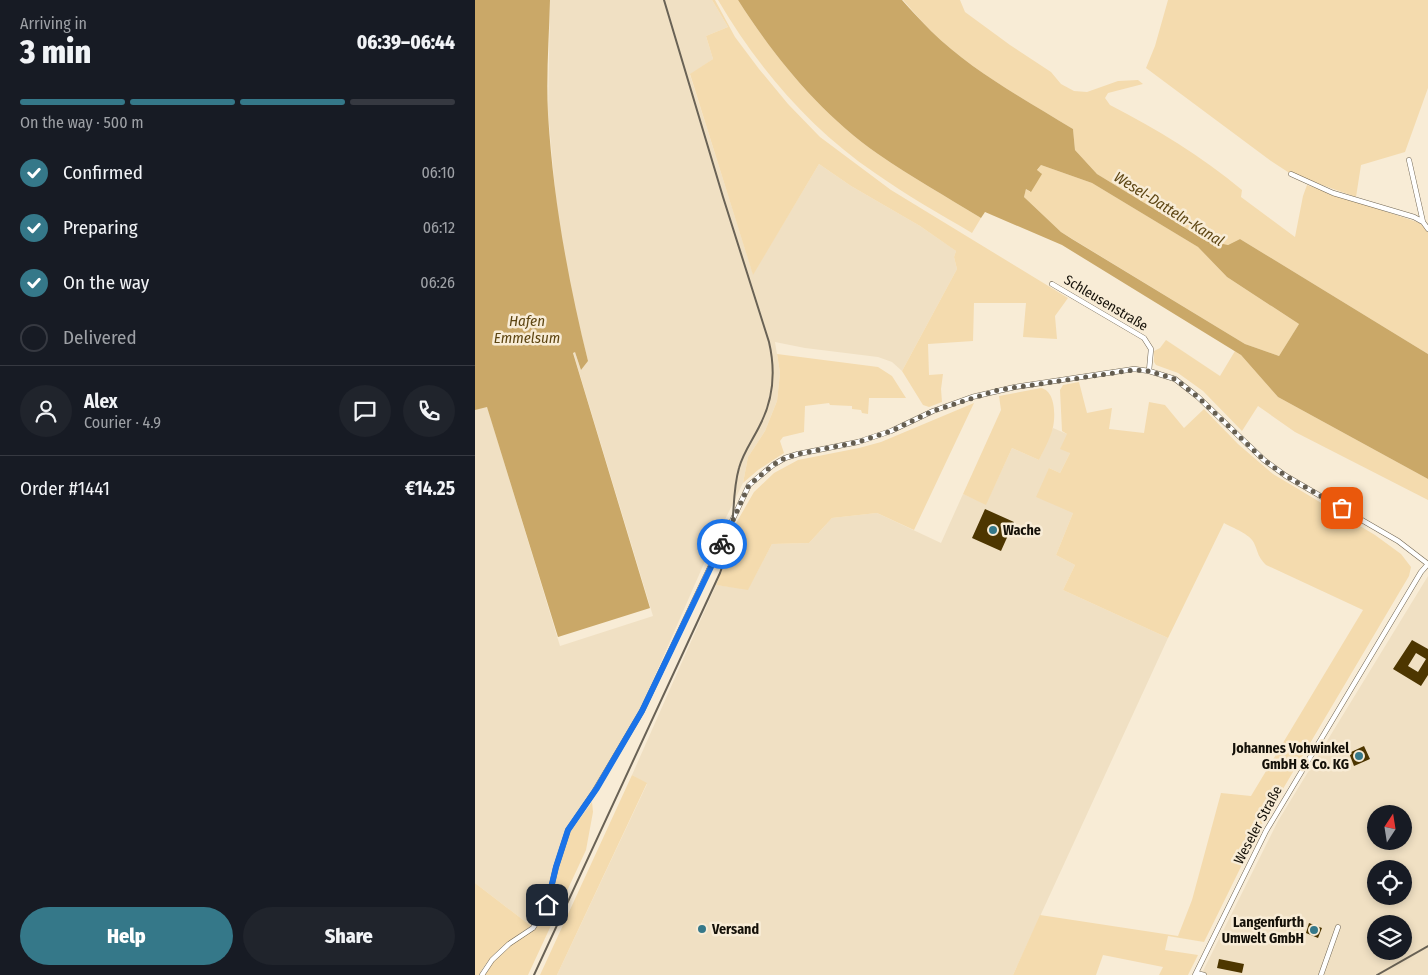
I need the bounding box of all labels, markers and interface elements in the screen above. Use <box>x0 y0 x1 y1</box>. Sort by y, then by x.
text: Arriving in <box>20 14 87 33</box>
text: 06:39–06:44 <box>357 31 455 54</box>
text: 3 min <box>20 33 91 71</box>
text: On the way · 500 m <box>20 113 144 132</box>
icon: check <box>20 159 48 187</box>
text: Confirmed <box>63 161 143 184</box>
text: 06:10 <box>421 163 455 182</box>
water label: Wesel-Datteln-Kanal <box>1111 168 1227 250</box>
icon: check <box>20 214 48 242</box>
text: Preparing <box>63 216 138 239</box>
text: 06:12 <box>423 218 455 237</box>
icon: check <box>20 269 48 297</box>
text: On the way <box>63 271 149 294</box>
street label: Schleusenstraße <box>1061 271 1151 335</box>
text: 06:26 <box>420 273 455 292</box>
water label: Hafen Emmelsum <box>494 312 560 347</box>
text: Delivered <box>63 326 137 349</box>
button: person <box>20 385 72 437</box>
button: chat <box>339 385 391 437</box>
button: phone <box>403 385 455 437</box>
text: Alex <box>84 390 118 413</box>
text: Courier · 4.9 <box>84 413 161 432</box>
text: Order #1441 <box>20 477 110 500</box>
text: €14.25 <box>405 477 455 500</box>
pin <box>1321 487 1363 529</box>
icon: bag <box>1328 494 1356 522</box>
courier <box>697 519 747 569</box>
place label: Wache <box>1003 522 1041 539</box>
marker: Wache <box>987 524 999 536</box>
icon: bike <box>708 530 736 558</box>
place label: Johannes Vohwinkel GmbH & Co. KG <box>1231 740 1349 773</box>
marker: Johannes Vohwinkel GmbH & Co. KG <box>1353 750 1365 762</box>
street label: Weseler Straße <box>1230 783 1286 867</box>
north arrow <box>1367 805 1413 850</box>
map controls <box>1367 805 1412 960</box>
button: locate <box>1367 860 1412 905</box>
pin <box>526 884 568 926</box>
icon: home <box>533 891 561 919</box>
button: Help <box>20 907 233 965</box>
button: Share <box>243 907 455 965</box>
place label: Langenfurth Umwelt GmbH <box>1222 914 1304 947</box>
button: layers <box>1367 915 1412 960</box>
place label: Versand <box>711 921 759 938</box>
marker: Versand <box>696 923 708 935</box>
marker: Langenfurth Umwelt GmbH <box>1308 924 1320 936</box>

